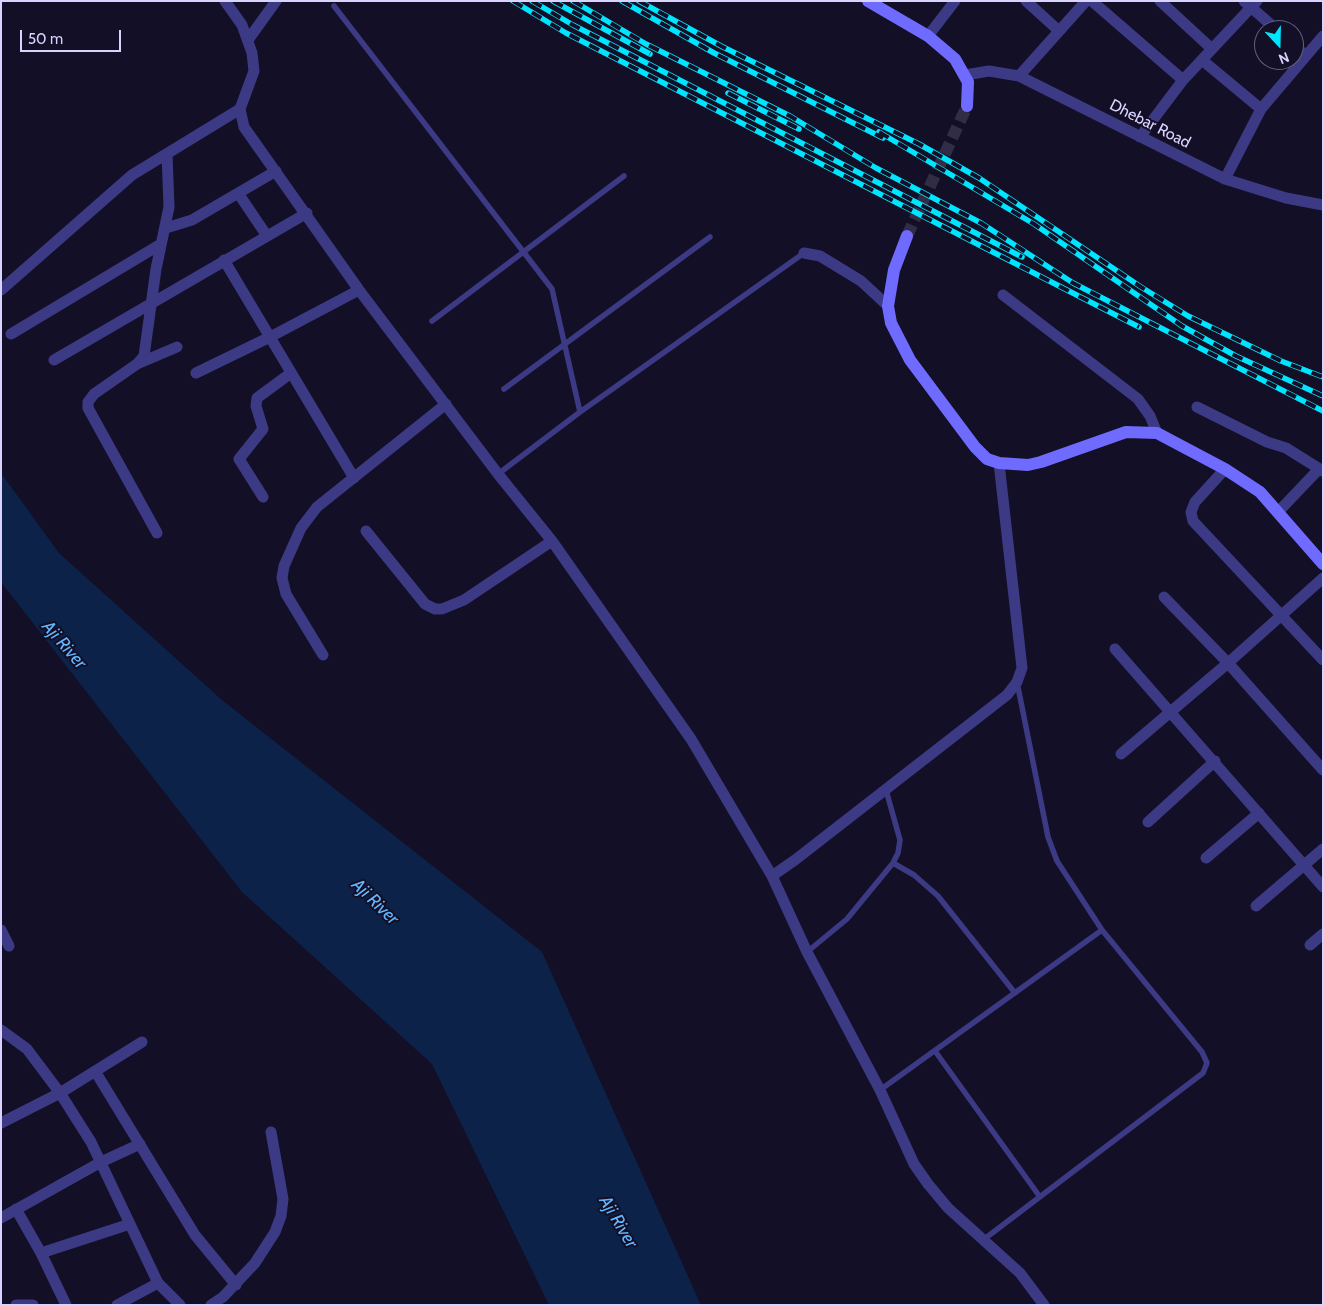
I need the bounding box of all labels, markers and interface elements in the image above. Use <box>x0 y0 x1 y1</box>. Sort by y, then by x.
scale bar <box>22 20 124 52</box>
north arrow <box>1254 20 1304 70</box>
text: 50 m <box>28 30 63 48</box>
text: N <box>1276 48 1292 68</box>
street label: Dhebar Road <box>1106 95 1194 153</box>
water label: Aji River <box>37 616 91 674</box>
water label: Aji River <box>347 874 403 930</box>
water label: Aji River <box>594 1192 642 1252</box>

